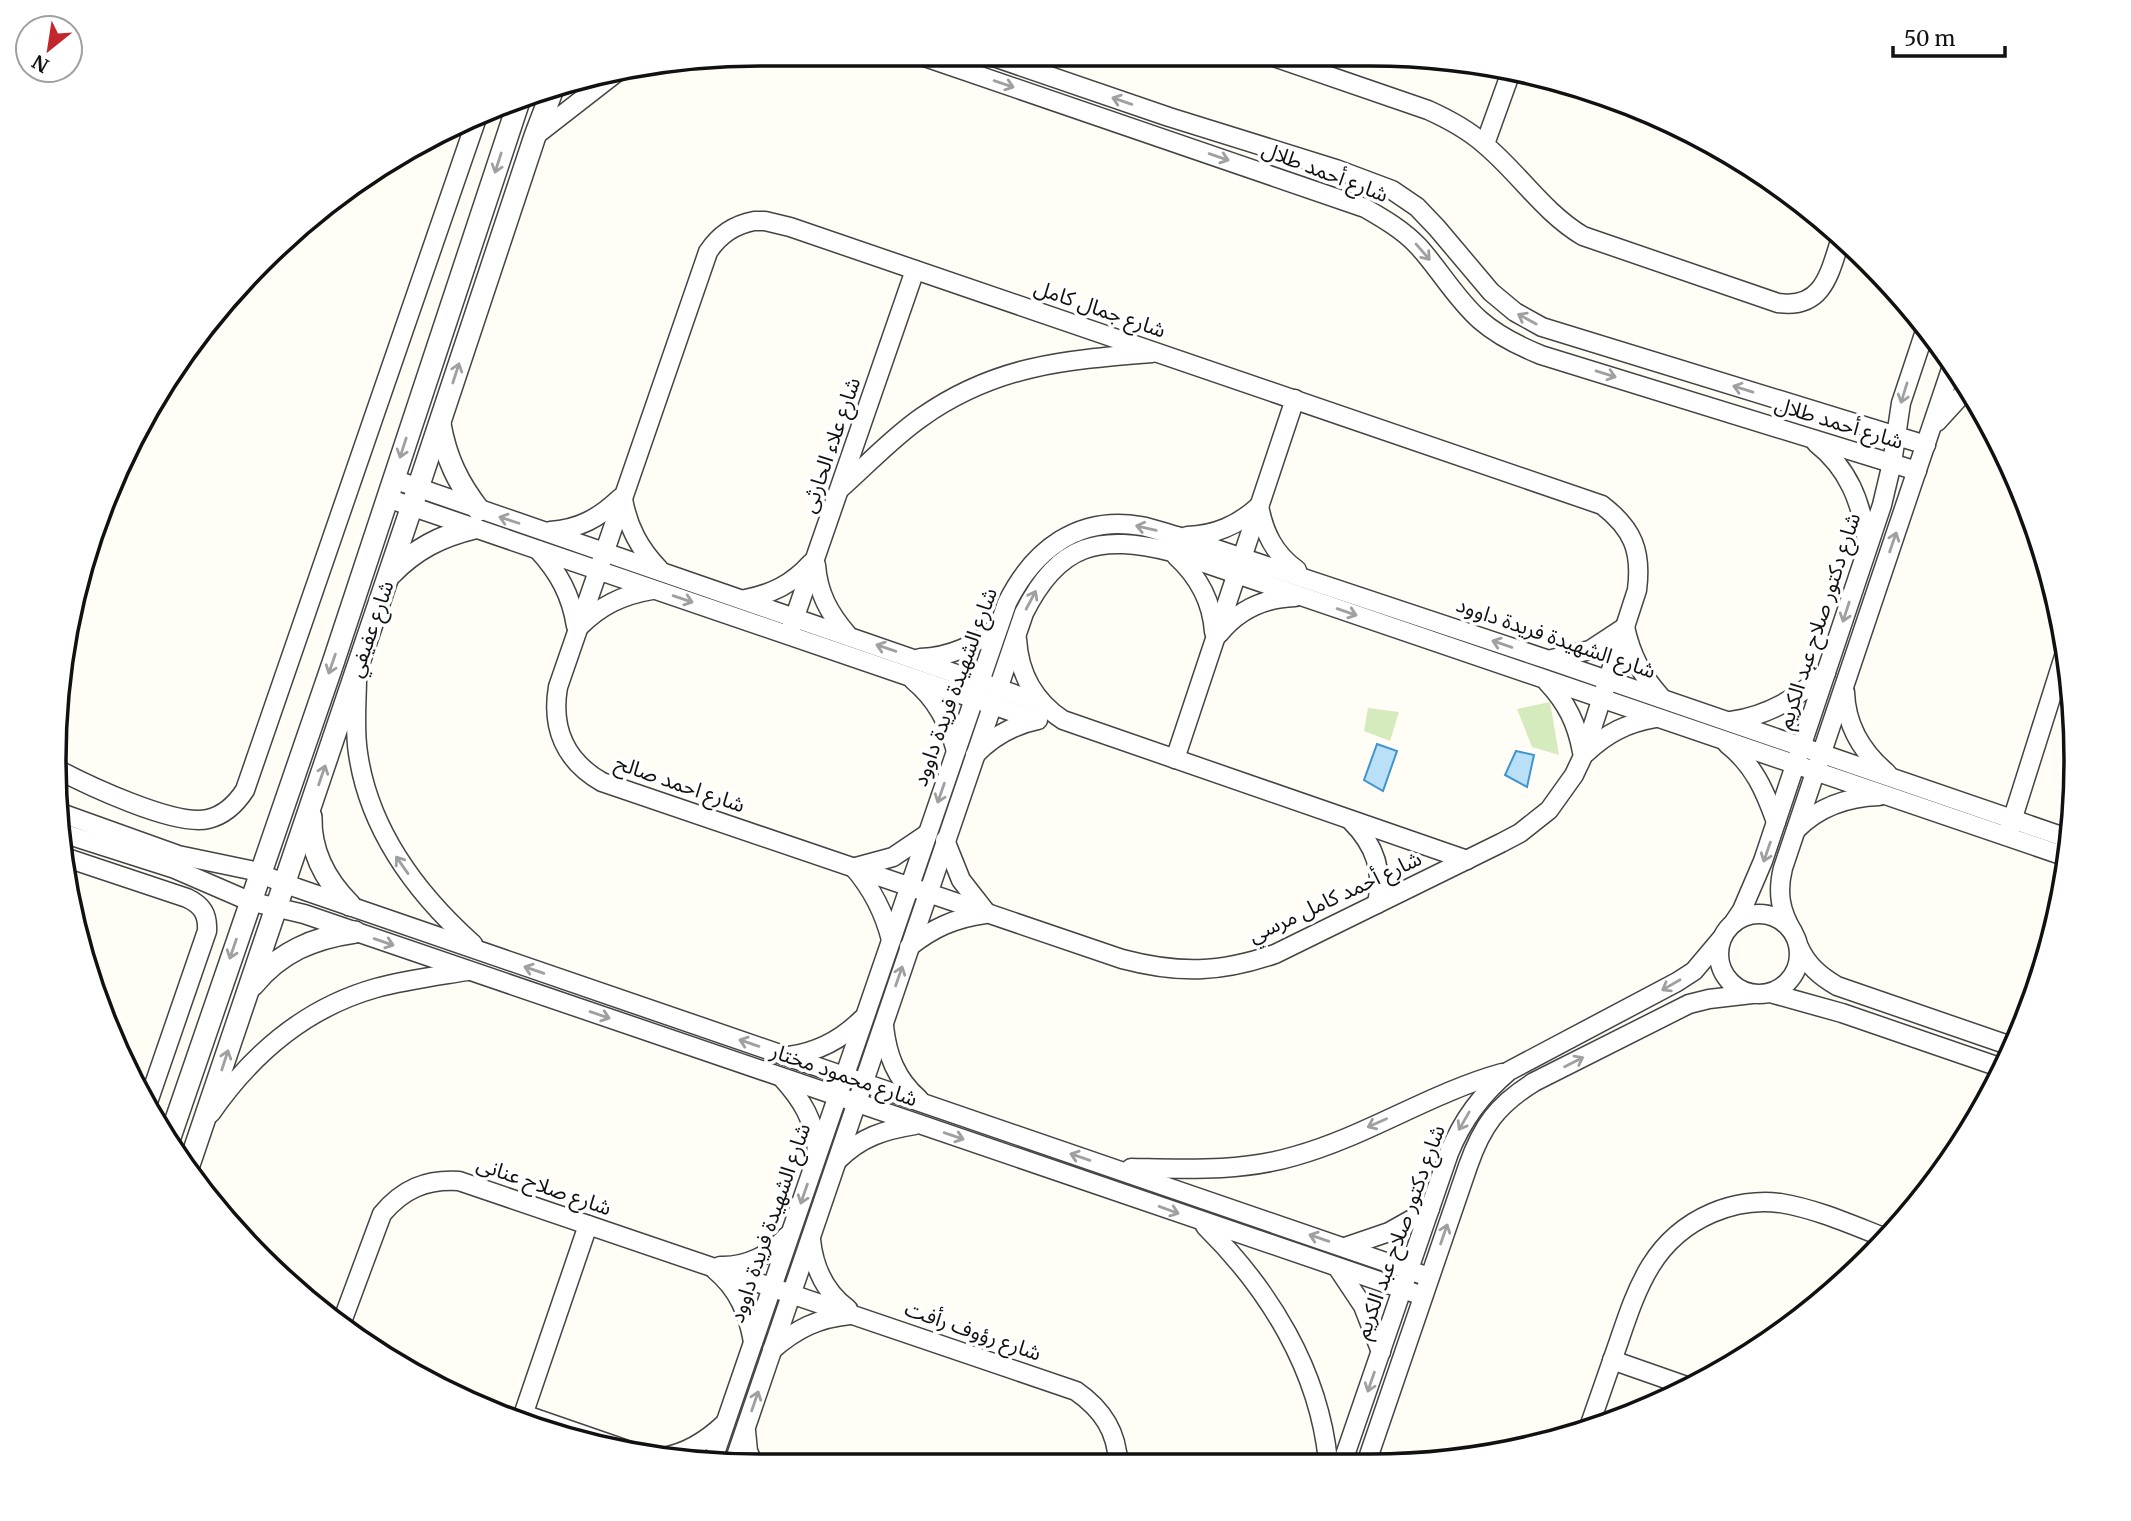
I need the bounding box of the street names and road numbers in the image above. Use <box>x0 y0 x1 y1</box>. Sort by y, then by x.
street label: شارع أحمد طلال <box>1258 135 1392 210</box>
street label: شارع جمال كامل <box>1030 273 1169 346</box>
street label: شارع علاء الحارثى <box>795 374 868 517</box>
street label: شارع أحمد طلال <box>1771 390 1907 457</box>
street label: شارع دكتور صلاح عبد الكريم <box>1771 509 1868 733</box>
street label: شارع عفيفي <box>341 577 402 682</box>
street label: شارع الشهيدة فريدة داوود <box>906 584 1005 790</box>
street label: شارع الشهيدة فريدة داوود <box>1452 591 1659 686</box>
street label: شارع احمد صالح <box>611 749 749 820</box>
street label: شارع أحمد كامل مرسي <box>1244 845 1427 951</box>
street label: شارع محمود مختار <box>766 1036 921 1114</box>
street label: شارع الشهيدة فريدة داوود <box>723 1120 818 1327</box>
street label: شارع دكتور صلاح عبد الكريم <box>1348 1121 1453 1343</box>
street label: شارع صلاح عنانى <box>473 1150 615 1223</box>
street label: شارع رؤوف رأفت <box>901 1295 1045 1368</box>

